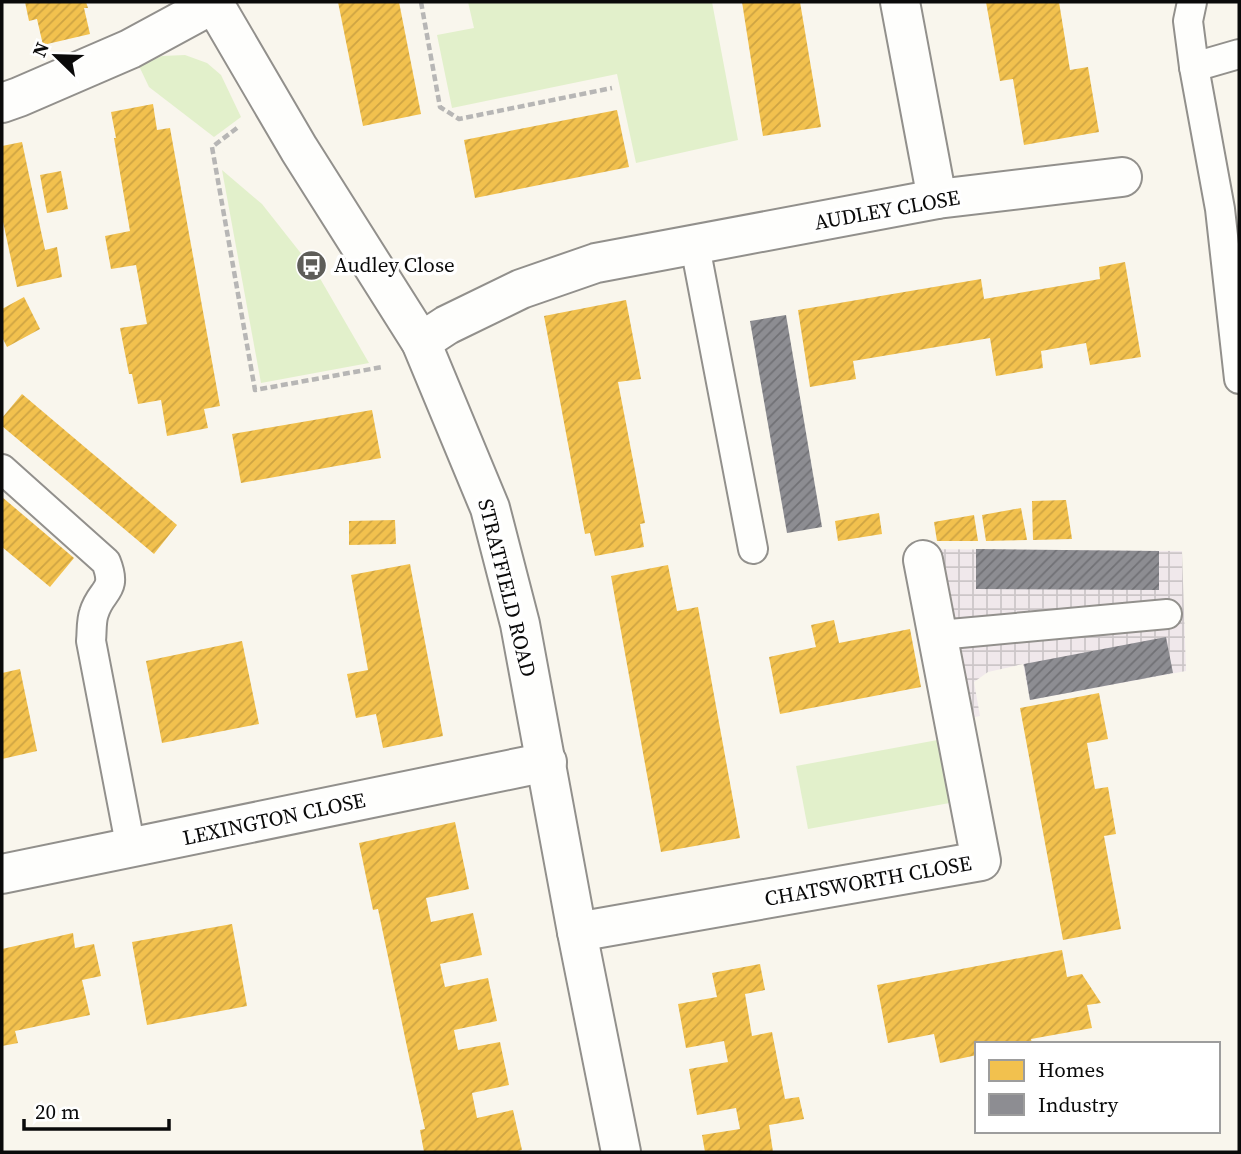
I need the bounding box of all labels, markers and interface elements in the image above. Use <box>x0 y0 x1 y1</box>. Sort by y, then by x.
north arrow <box>21 21 91 91</box>
text: N <box>26 38 55 61</box>
street label: AUDLEY CLOSE <box>812 182 962 237</box>
bus stop icon: Audley Close <box>294 248 328 282</box>
place label: Audley Close <box>334 250 455 279</box>
street label: STRATFIELD ROAD <box>471 496 544 680</box>
street label: LEXINGTON CLOSE <box>180 785 368 852</box>
street label: CHATSWORTH CLOSE <box>762 848 974 913</box>
legend <box>975 1042 1220 1133</box>
text: Homes <box>1038 1055 1104 1084</box>
scale bar <box>24 1088 170 1132</box>
text: Industry <box>1038 1090 1118 1119</box>
text: 20 m <box>35 1097 80 1126</box>

